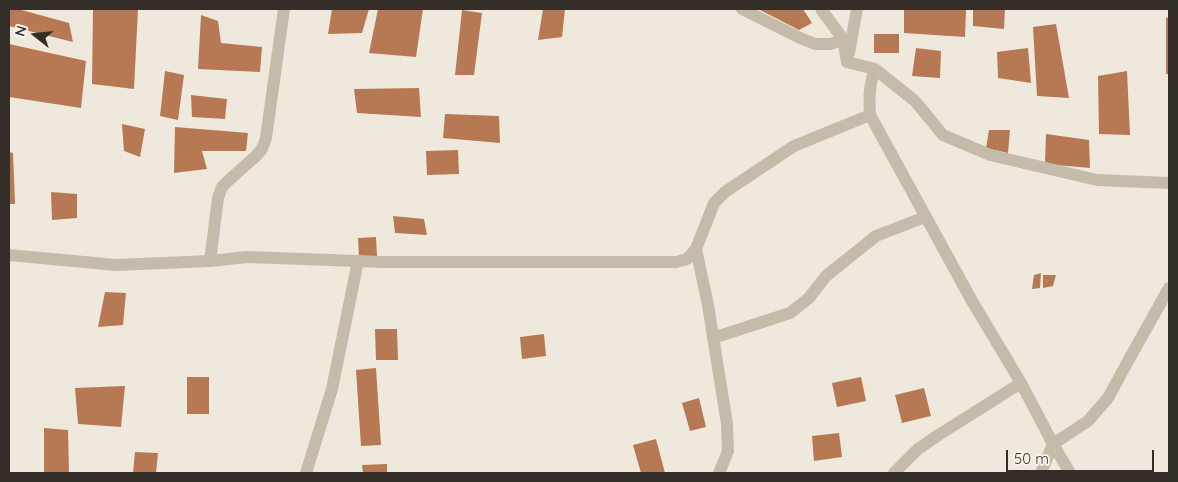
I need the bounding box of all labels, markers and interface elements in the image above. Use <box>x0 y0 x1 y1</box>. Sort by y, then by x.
north arrow <box>10 10 60 60</box>
text: N <box>11 23 31 38</box>
scale bar <box>1008 440 1156 472</box>
text: 50 m <box>1014 449 1049 468</box>

